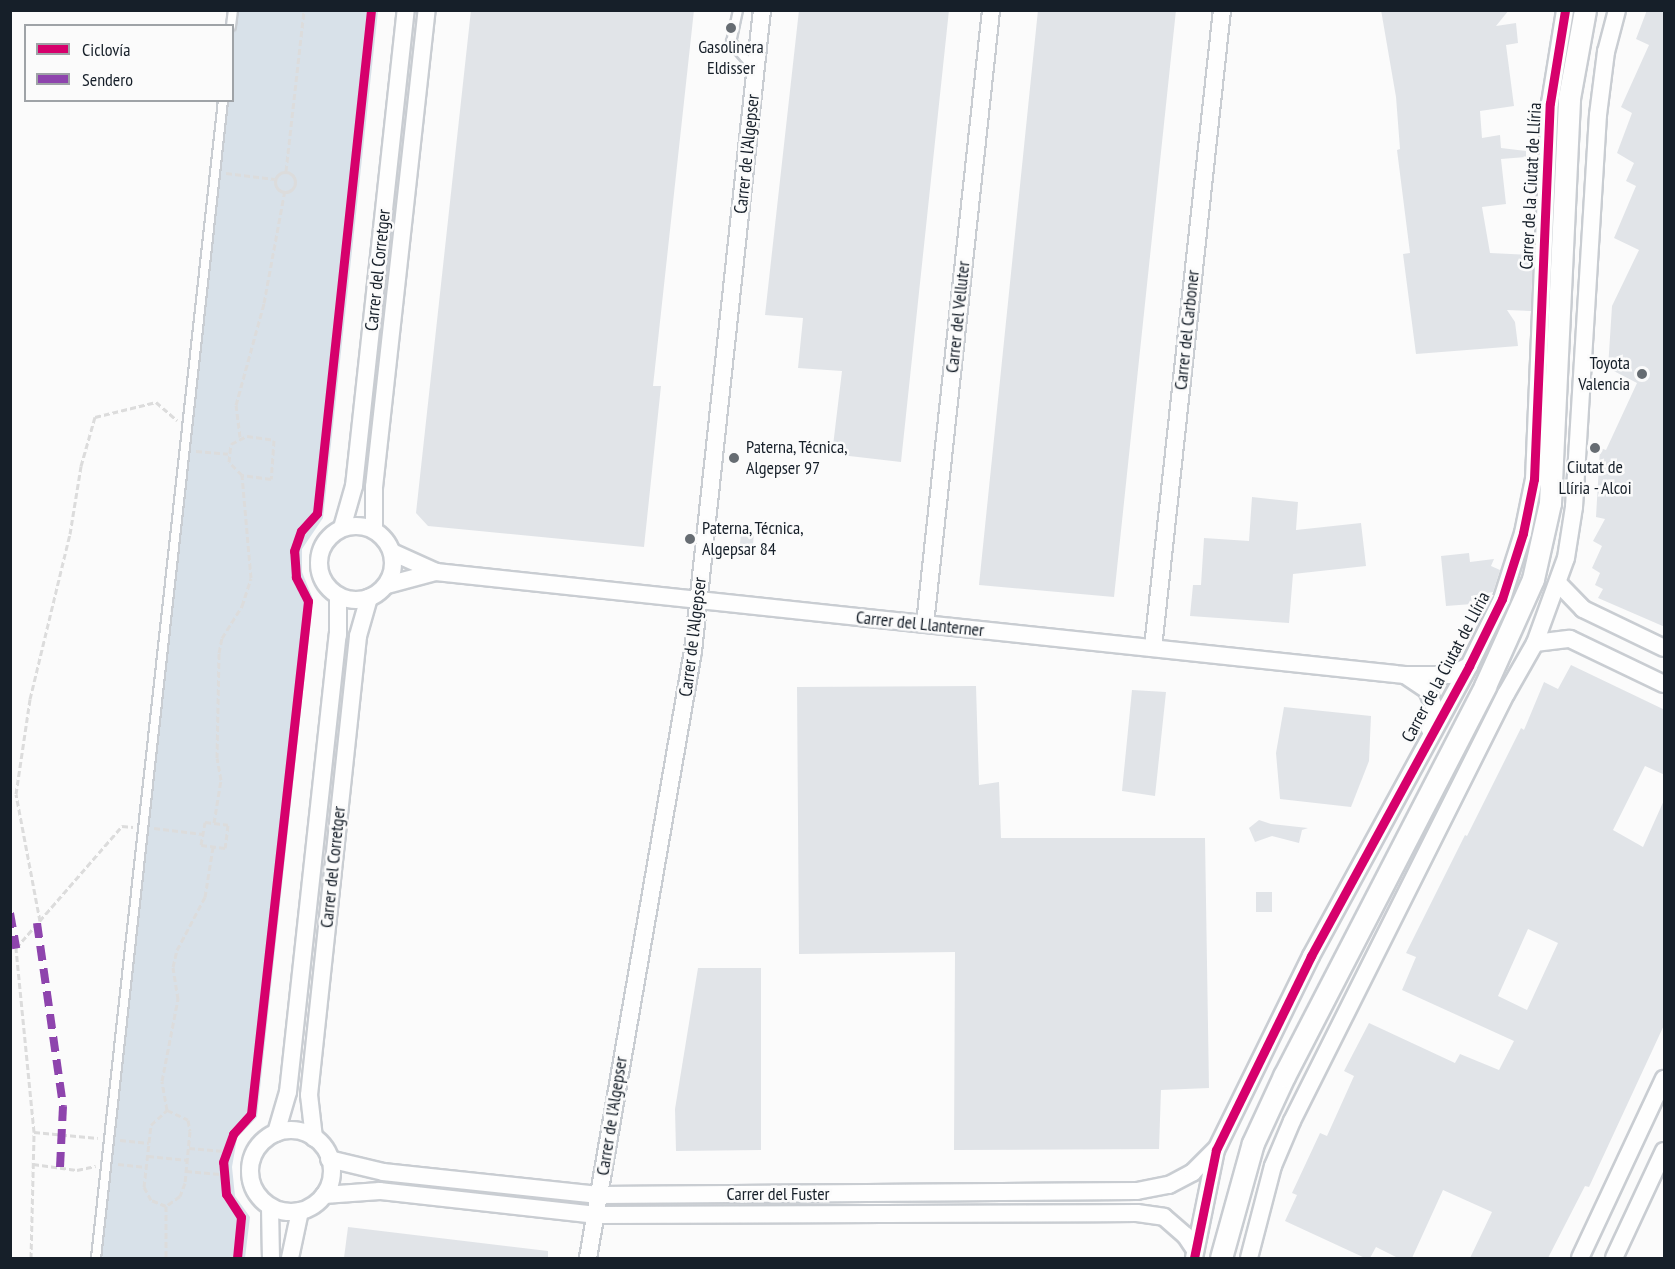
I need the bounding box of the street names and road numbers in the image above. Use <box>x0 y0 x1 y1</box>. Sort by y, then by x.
street label: Carrer de l'Algepser <box>730 93 764 215</box>
street label: Carrer de la Ciutat de Llíria <box>1516 102 1546 270</box>
street label: Carrer del Corretger <box>361 208 395 332</box>
street label: Carrer del Velluter <box>941 260 975 374</box>
street label: Carrer del Carboner <box>1170 269 1204 391</box>
street label: Carrer de l'Algepser <box>675 576 711 698</box>
street label: Carrer de la Ciutat de Llíria <box>1397 588 1495 746</box>
street label: Carrer del Llanterner <box>855 607 985 641</box>
street label: Carrer del Corretger <box>316 805 350 929</box>
street label: Carrer de l'Algepser <box>592 1055 632 1177</box>
street label: Carrer del Fuster <box>727 1183 829 1205</box>

